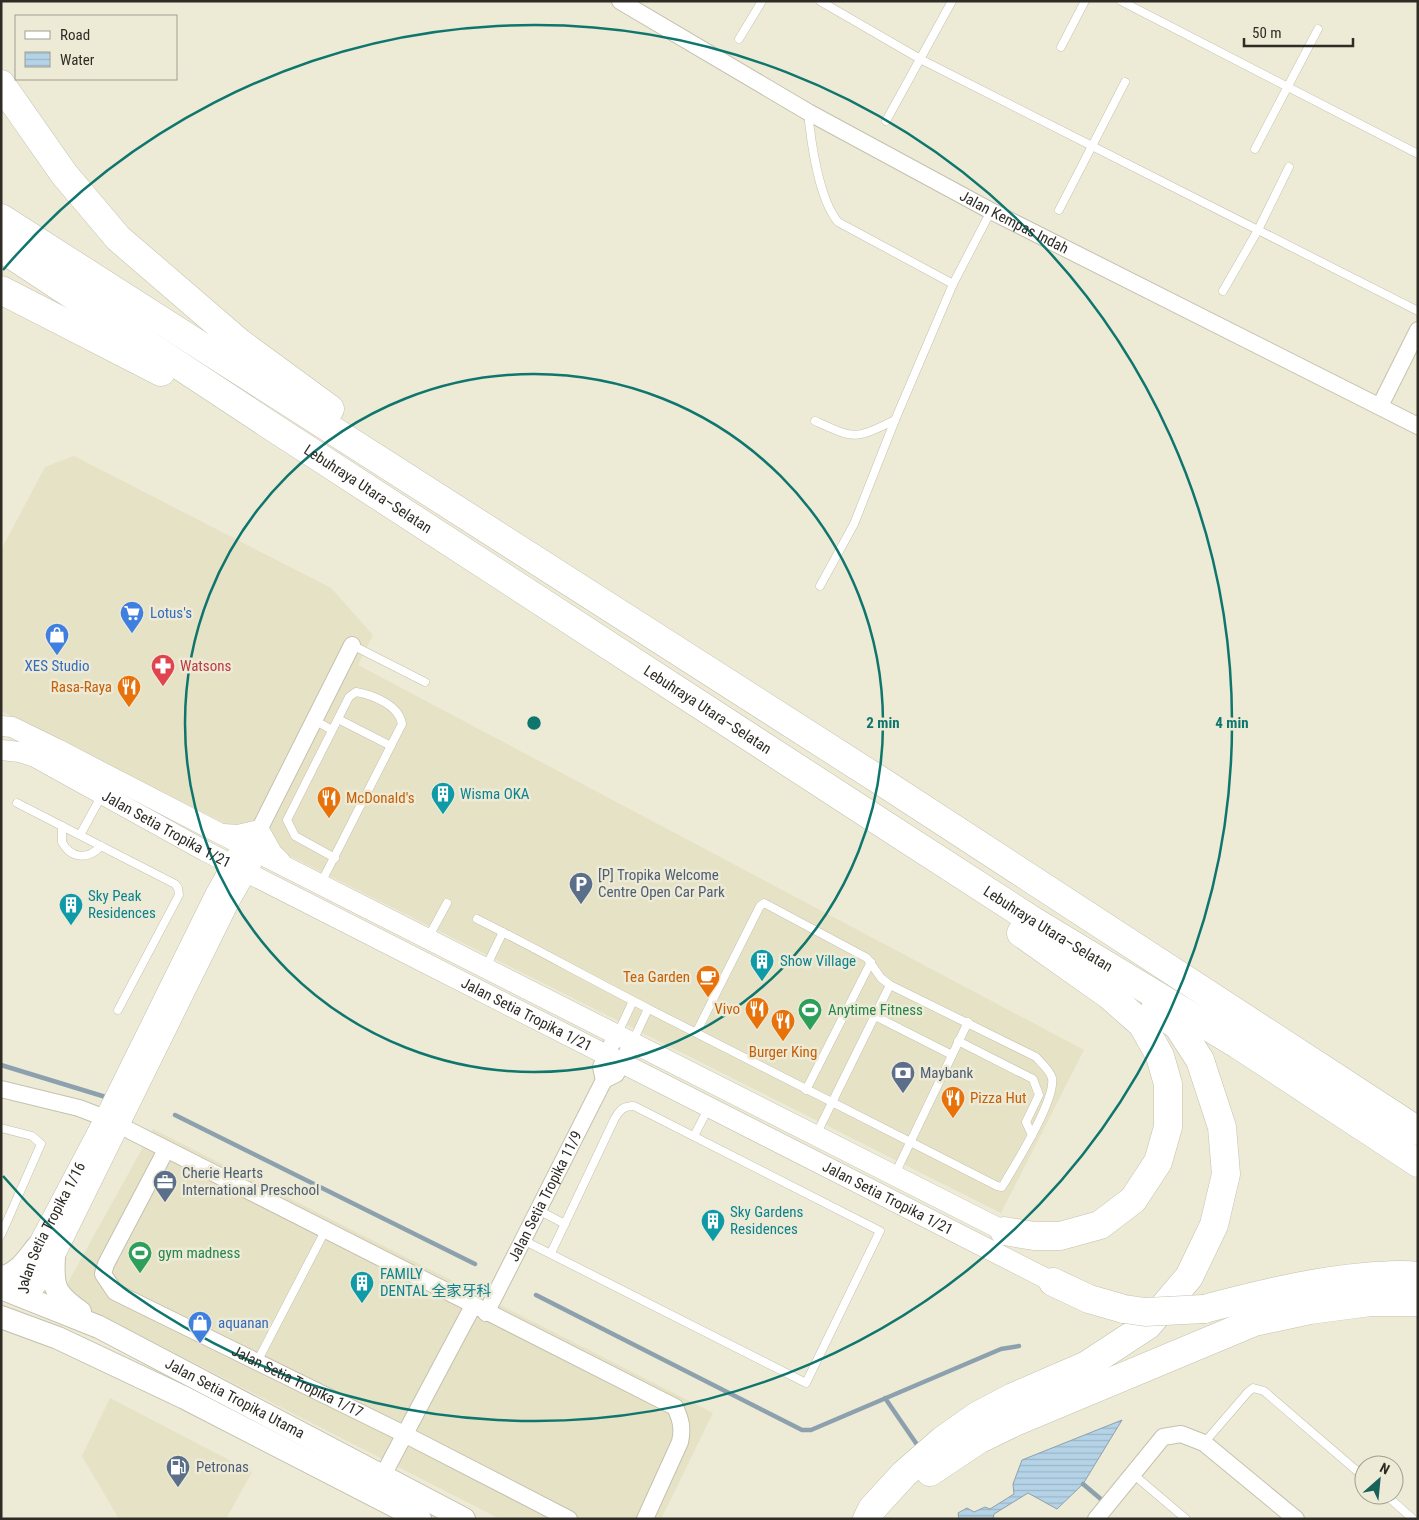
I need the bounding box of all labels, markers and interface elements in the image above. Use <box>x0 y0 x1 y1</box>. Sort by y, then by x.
legend <box>15 15 178 80</box>
scale bar <box>1244 15 1353 47</box>
text: 50 m <box>1252 24 1282 42</box>
text: Road <box>60 26 90 44</box>
text: Water <box>60 51 95 69</box>
street label: Jalan Kempas Indah <box>957 187 1071 258</box>
street label: Lebuhraya Utara–Selatan <box>301 441 435 537</box>
supermarket icon: Lotus's <box>119 600 145 634</box>
place label: Lotus's <box>150 604 192 622</box>
shop icon: XES Studio <box>44 622 70 656</box>
pharmacy icon: Watsons <box>150 653 176 687</box>
place label: XES Studio <box>25 657 89 675</box>
place label: Watsons <box>180 657 231 675</box>
street label: Lebuhraya Utara–Selatan <box>640 662 775 758</box>
restaurant icon: Rasa-Raya <box>116 674 142 708</box>
place label: Rasa-Raya <box>51 678 112 696</box>
centre of rings <box>525 714 543 732</box>
text: 2 min <box>866 714 900 732</box>
text: 4 min <box>1215 714 1249 732</box>
building icon: Wisma OKA <box>430 781 456 815</box>
restaurant icon: McDonald's <box>316 785 342 819</box>
place label: Wisma OKA <box>460 785 530 803</box>
street label: Jalan Setia Tropika 1/21 <box>99 787 234 872</box>
place label: McDonald's <box>346 789 415 807</box>
place label: [P] Tropika Welcome Centre Open Car Park <box>598 866 725 901</box>
parking icon: [P] Tropika Welcome Centre Open Car Park <box>568 871 594 905</box>
street label: Lebuhraya Utara–Selatan <box>980 882 1116 976</box>
place label: Sky Peak Residences <box>88 887 156 922</box>
building icon: Sky Peak Residences <box>58 892 84 926</box>
building icon: Show Village <box>749 948 775 982</box>
place label: Show Village <box>780 952 856 970</box>
cafe icon: Tea Garden <box>695 964 721 998</box>
place label: Tea Garden <box>623 968 690 986</box>
street label: Jalan Setia Tropika 1/21 <box>458 974 595 1055</box>
restaurant icon: Vivo <box>744 996 770 1030</box>
sports icon: Anytime Fitness <box>797 997 823 1031</box>
place label: Vivo <box>714 1000 740 1018</box>
place label: Anytime Fitness <box>828 1001 923 1019</box>
restaurant icon: Burger King <box>770 1008 796 1042</box>
place label: Burger King <box>749 1043 817 1061</box>
bank icon: Maybank <box>890 1060 916 1094</box>
place label: Maybank <box>920 1064 974 1082</box>
restaurant icon: Pizza Hut <box>940 1085 966 1119</box>
place label: Pizza Hut <box>970 1089 1027 1107</box>
street label: Jalan Setia Tropika 11/9 <box>505 1128 586 1265</box>
street label: Jalan Setia Tropika 1/21 <box>819 1157 956 1239</box>
street label: Jalan Setia Tropika 1/16 <box>15 1159 89 1294</box>
place label: Cherie Hearts International Preschool <box>182 1164 320 1199</box>
office icon: Cherie Hearts International Preschool <box>152 1169 178 1203</box>
place label: Sky Gardens Residences <box>730 1203 803 1238</box>
building icon: Sky Gardens Residences <box>700 1208 726 1242</box>
sports icon: gym madness <box>127 1240 153 1274</box>
place label: gym madness <box>158 1244 240 1262</box>
place label: FAMILY DENTAL 全家牙科 <box>380 1265 492 1300</box>
building icon: FAMILY DENTAL 全家牙科 <box>349 1270 375 1304</box>
shop icon: aquanan <box>187 1310 213 1344</box>
place label: aquanan <box>218 1314 269 1332</box>
street label: Jalan Setia Tropika 1/17 <box>229 1342 366 1421</box>
street label: Jalan Setia Tropika Utama <box>162 1354 308 1443</box>
fuel station icon: Petronas <box>165 1454 191 1488</box>
north arrow <box>1354 1455 1404 1505</box>
place label: Petronas <box>196 1458 249 1476</box>
text: N <box>1377 1459 1392 1477</box>

